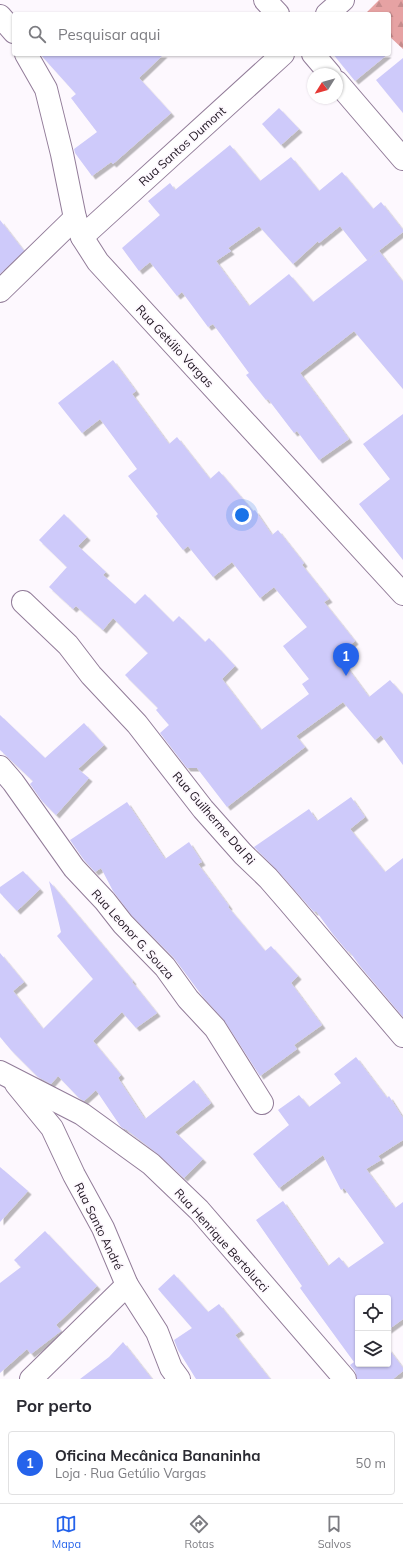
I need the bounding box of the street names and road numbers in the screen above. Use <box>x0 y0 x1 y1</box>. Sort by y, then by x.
street label: Rua Santos Dumont <box>135 103 229 189</box>
street label: Rua Getúlio Vargas <box>133 302 217 390</box>
street label: Rua Guilherme Dal Ri <box>169 768 259 868</box>
street label: Rua Leonor G. Souza <box>89 886 177 982</box>
street label: Rua Santo André <box>71 1180 127 1272</box>
street label: Rua Henrique Bertolucci <box>172 1185 273 1295</box>

